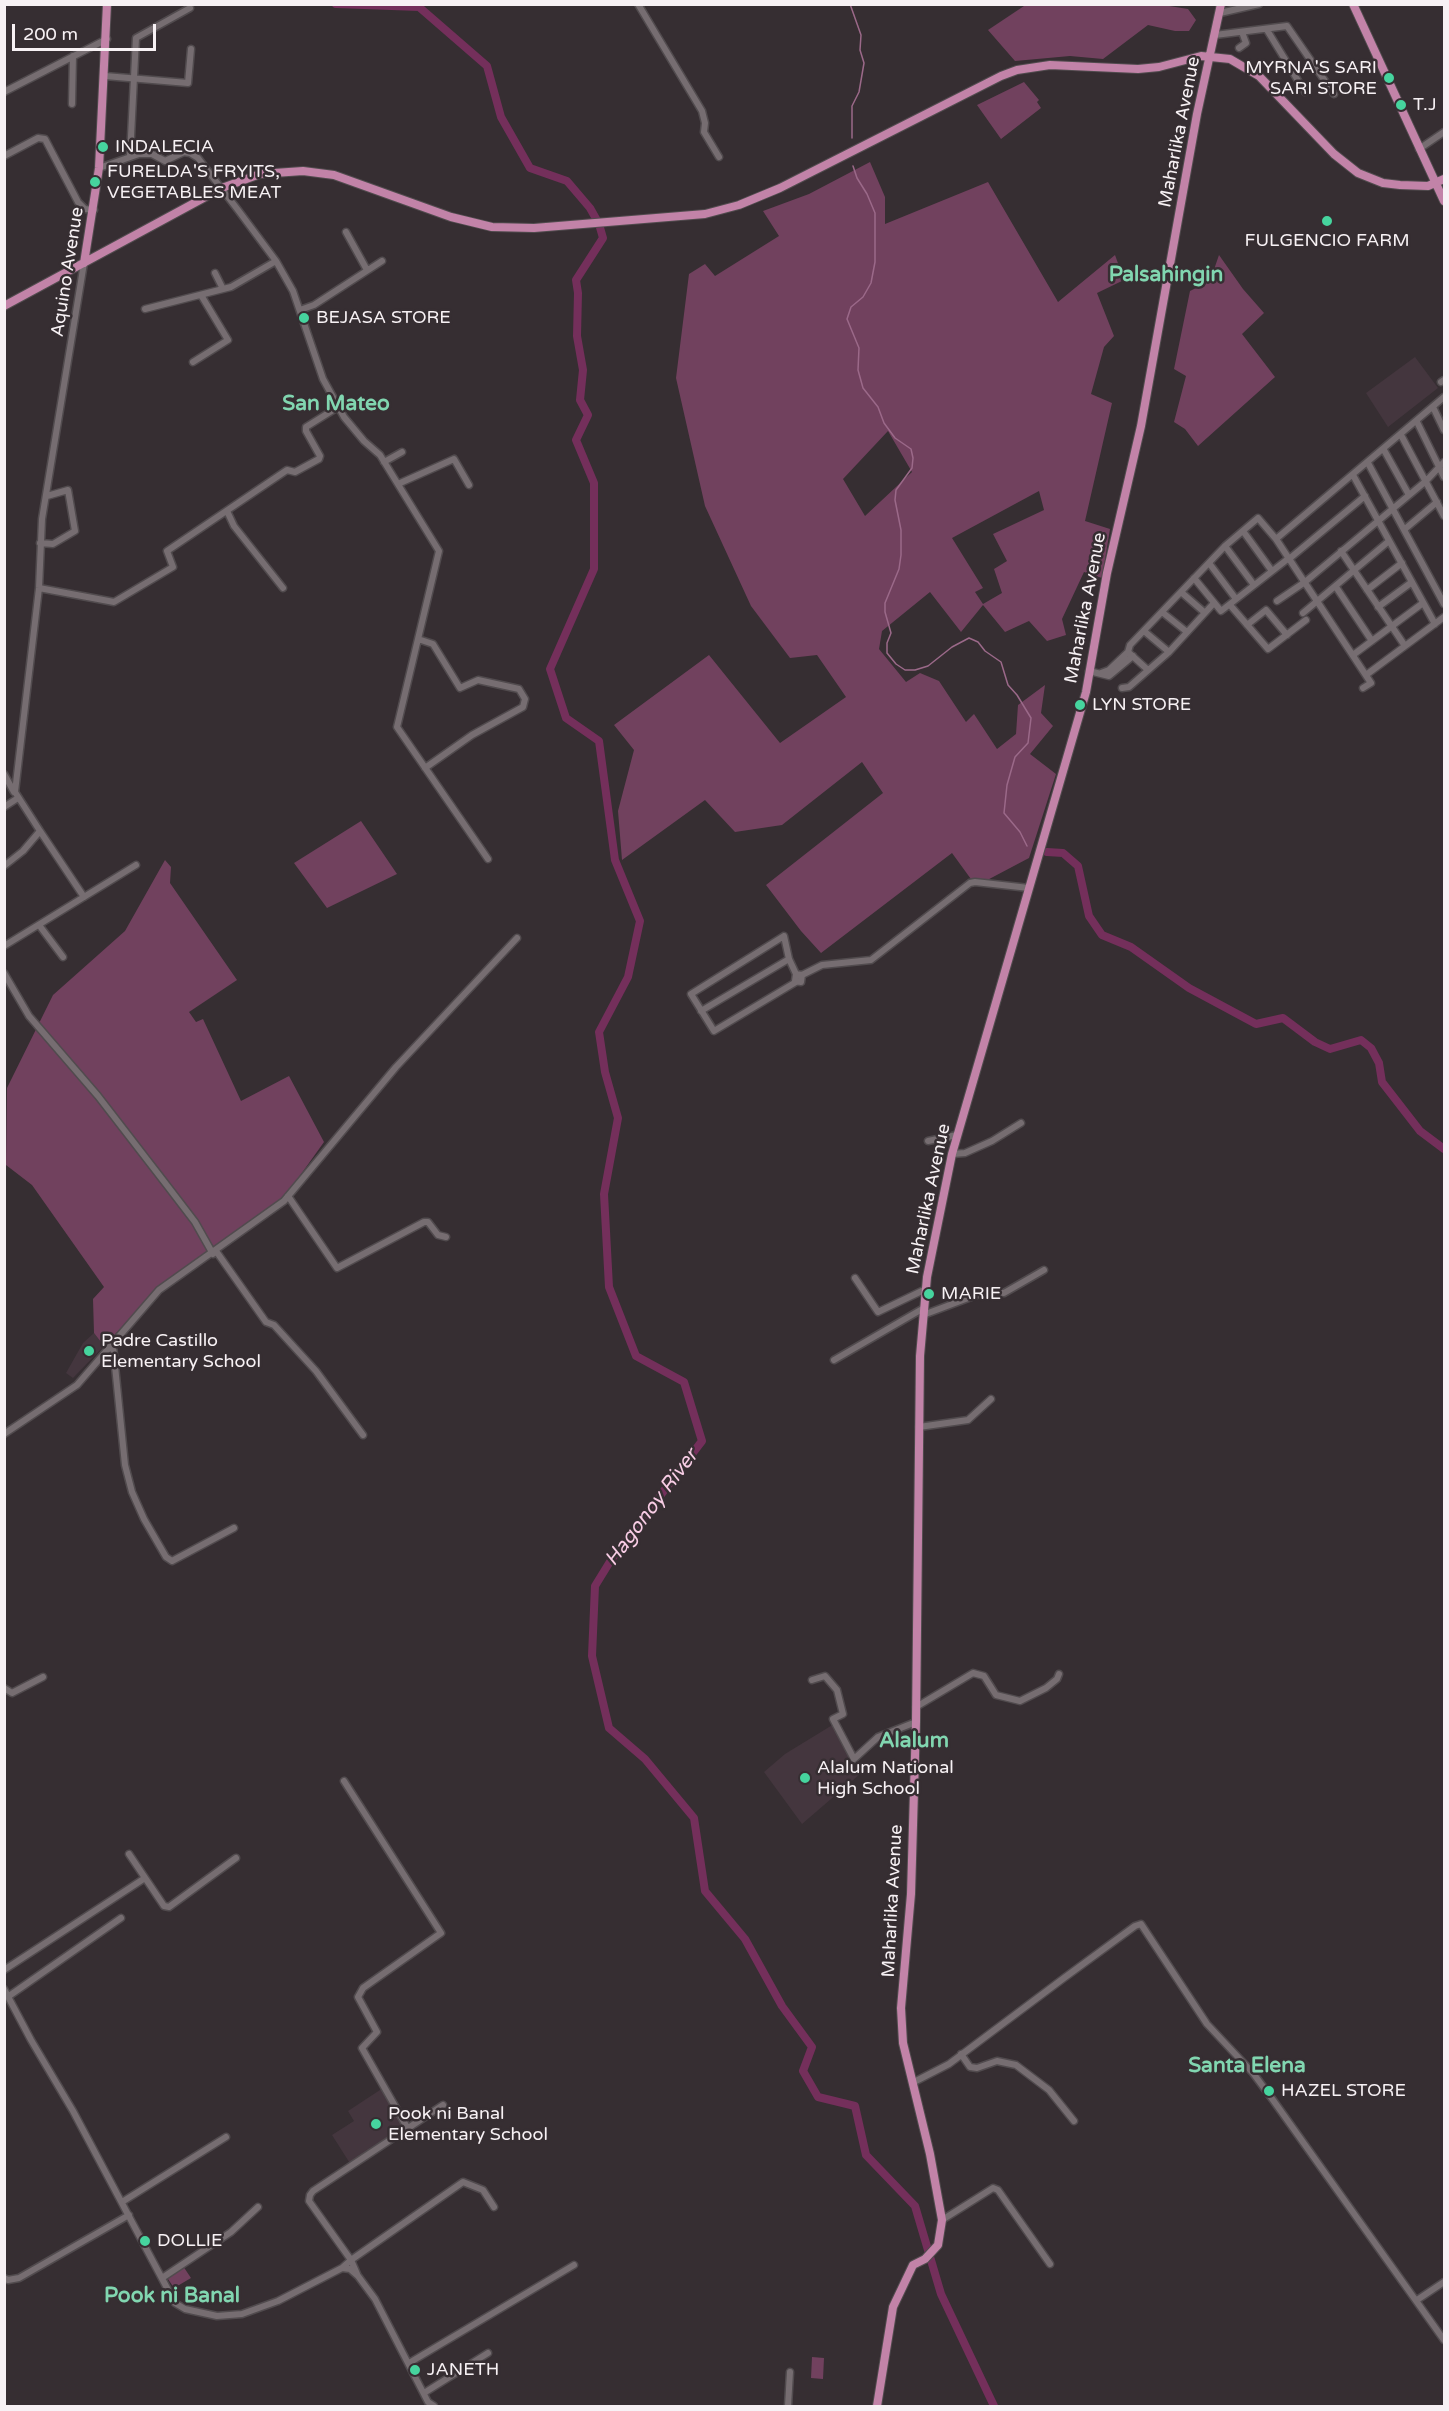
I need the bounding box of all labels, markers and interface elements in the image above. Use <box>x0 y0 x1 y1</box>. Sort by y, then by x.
scale bar <box>15 12 159 50</box>
text: 200 m <box>23 23 78 45</box>
street label: Maharlika Avenue <box>1155 55 1205 209</box>
place label: MYRNA'S SARI SARI STORE <box>1245 57 1377 100</box>
marker: MYRNA'S SARI SARI STORE <box>1382 71 1396 85</box>
place label: T.J <box>1413 94 1437 116</box>
marker: T.J <box>1394 98 1408 112</box>
place label: INDALECIA <box>115 136 214 158</box>
marker: INDALECIA <box>96 140 110 154</box>
place label: FURELDA'S FRYITS, VEGETABLES MEAT <box>107 161 281 204</box>
marker: FURELDA'S FRYITS, VEGETABLES MEAT <box>88 175 102 189</box>
street label: Aquino Avenue <box>47 206 89 338</box>
marker: FULGENCIO FARM <box>1320 214 1334 228</box>
place label: FULGENCIO FARM <box>1244 230 1410 252</box>
district label: Palsahingin <box>1109 262 1223 288</box>
place label: BEJASA STORE <box>316 307 451 329</box>
marker: BEJASA STORE <box>297 311 311 325</box>
district label: San Mateo <box>282 391 390 417</box>
street label: Maharlika Avenue <box>1061 531 1111 685</box>
place label: LYN STORE <box>1092 694 1191 716</box>
marker: LYN STORE <box>1073 698 1087 712</box>
street label: Maharlika Avenue <box>903 1122 955 1276</box>
place label: MARIE <box>941 1283 1001 1305</box>
marker: MARIE <box>922 1287 936 1301</box>
place label: Padre Castillo Elementary School <box>101 1330 261 1372</box>
marker: Padre Castillo Elementary School <box>82 1344 96 1358</box>
water label: Hagonoy River <box>600 1445 704 1571</box>
district label: Alalum <box>879 1728 949 1754</box>
place label: Alalum National High School <box>817 1757 954 1800</box>
marker: Alalum National High School <box>798 1771 812 1785</box>
street label: Maharlika Avenue <box>878 1824 908 1978</box>
district label: Santa Elena <box>1188 2053 1306 2079</box>
place label: HAZEL STORE <box>1281 2080 1406 2102</box>
marker: HAZEL STORE <box>1262 2084 1276 2098</box>
place label: Pook ni Banal Elementary School <box>388 2103 548 2146</box>
marker: Pook ni Banal Elementary School <box>369 2117 383 2131</box>
place label: DOLLIE <box>157 2230 222 2252</box>
marker: DOLLIE <box>138 2234 152 2248</box>
district label: Pook ni Banal <box>104 2283 240 2309</box>
place label: JANETH <box>427 2359 499 2381</box>
marker: JANETH <box>408 2363 422 2377</box>

